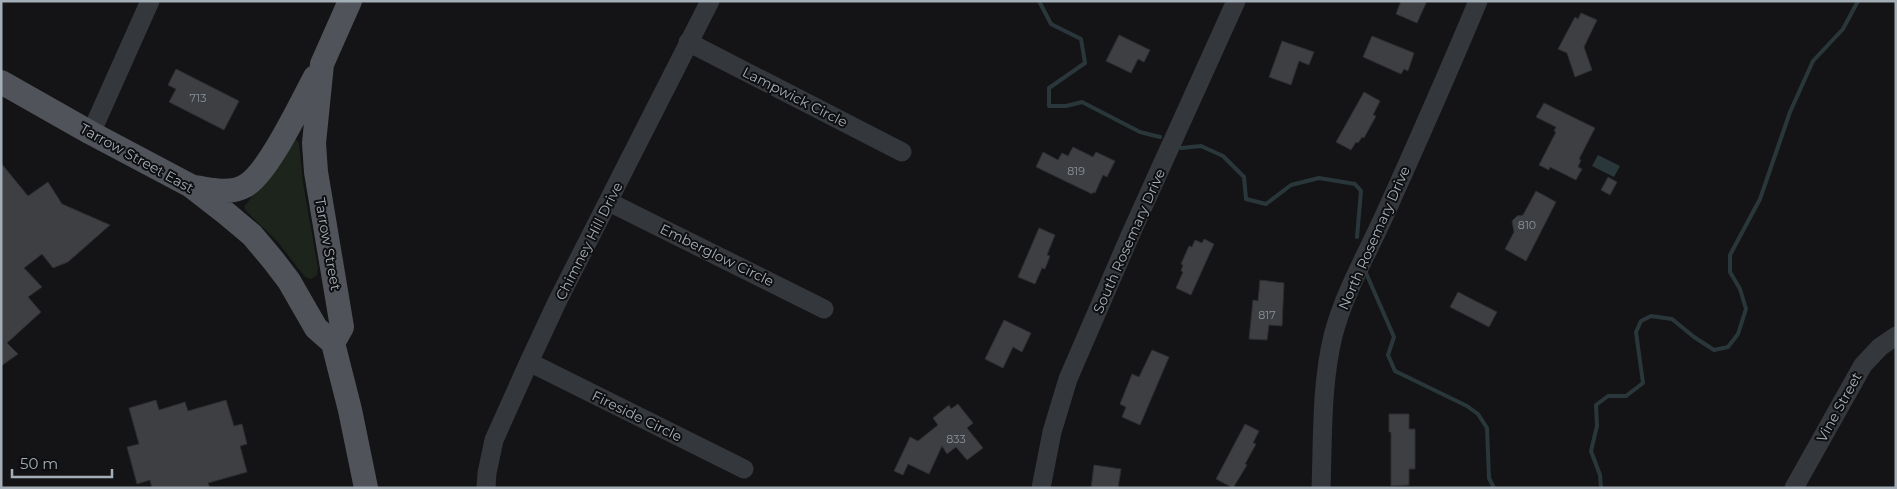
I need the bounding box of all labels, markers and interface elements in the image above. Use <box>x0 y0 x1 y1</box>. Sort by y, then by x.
street label: Lampwick Circle <box>739 63 851 131</box>
house number: 713 <box>190 91 206 105</box>
street label: Tarrow Street East <box>77 119 197 197</box>
street label: North Rosemary Drive <box>1334 163 1414 313</box>
house number: 819 <box>1067 164 1085 178</box>
street label: South Rosemary Drive <box>1089 166 1169 316</box>
street label: Chimney Hill Drive <box>551 179 627 303</box>
street label: Tarrow Street <box>311 196 345 292</box>
house number: 810 <box>1518 218 1536 232</box>
street label: Emberglow Circle <box>657 220 777 290</box>
house number: 817 <box>1258 308 1276 322</box>
street label: Vine Street <box>1812 369 1866 445</box>
street label: Fireside Circle <box>589 386 685 446</box>
house number: 833 <box>946 432 966 446</box>
scale bar <box>12 446 112 478</box>
text: 50 m <box>20 454 58 473</box>

